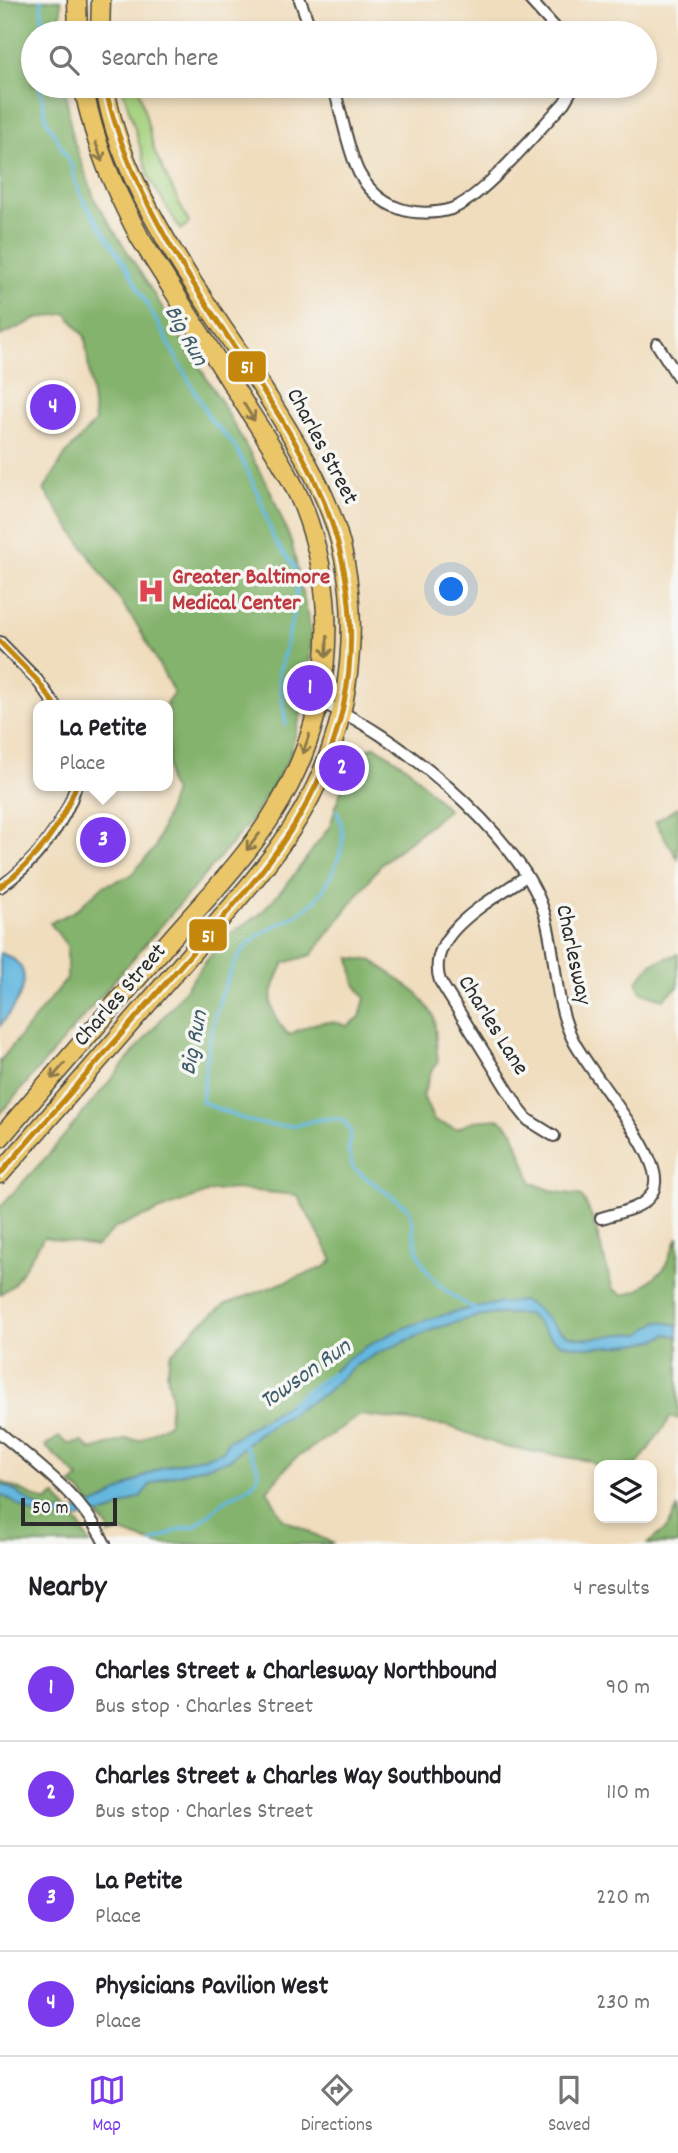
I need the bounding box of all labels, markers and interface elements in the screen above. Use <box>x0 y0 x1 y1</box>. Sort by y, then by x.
search box <box>21 21 657 98</box>
icon: search <box>45 41 83 79</box>
text: Search here <box>101 41 219 78</box>
one-way arrow <box>93 141 106 163</box>
water label: Big Run <box>154 299 216 373</box>
line badge: 51 <box>227 350 267 383</box>
text: 51 <box>241 356 253 383</box>
pin: 4 <box>30 381 76 433</box>
street label: Charles Street <box>276 383 366 511</box>
one-way arrow <box>243 401 257 421</box>
place label: Greater Baltimore Medical Center <box>172 562 330 621</box>
your location <box>434 572 468 606</box>
hospital icon: Greater Baltimore Medical Center <box>136 576 166 606</box>
one-way arrow <box>320 635 333 658</box>
pin: 1 <box>287 662 333 714</box>
popup <box>33 700 173 791</box>
text: La Petite <box>59 711 147 748</box>
one-way arrow <box>299 733 312 755</box>
pin: 2 <box>319 742 365 794</box>
text: Place <box>59 748 105 781</box>
pin: 3 <box>80 814 126 866</box>
one-way arrow <box>245 832 260 851</box>
street label: Charlesway <box>545 902 599 1009</box>
line badge: 51 <box>188 918 228 952</box>
text: 51 <box>202 925 214 952</box>
street label: Charles Street <box>67 937 175 1055</box>
street label: Charles Lane <box>448 969 536 1083</box>
water label: Big Run <box>172 1007 218 1078</box>
one-way arrow <box>50 1062 66 1080</box>
water label: Towson Run <box>254 1331 359 1419</box>
map controls <box>594 1460 657 1523</box>
button: layers <box>594 1460 657 1523</box>
scale bar <box>21 1495 117 1527</box>
text: 50 m <box>32 1496 69 1523</box>
text: Nearby <box>28 1568 106 1611</box>
text: 4 results <box>573 1573 650 1606</box>
text: Charles Street & Charlesway Northbound <box>95 1654 497 1691</box>
text: 1 <box>48 1672 54 1705</box>
text: 90 m <box>606 1672 650 1705</box>
text: Bus stop · Charles Street <box>95 1691 313 1724</box>
text: Charles Street & Charles Way Southbound <box>95 1759 501 1796</box>
text: 2 <box>46 1777 56 1810</box>
text: 110 m <box>606 1777 650 1810</box>
text: Bus stop · Charles Street <box>95 1796 313 1829</box>
text: La Petite <box>95 1864 182 1901</box>
text: 3 <box>46 1882 56 1915</box>
text: 220 m <box>596 1882 650 1915</box>
text: Place <box>95 1901 141 1934</box>
text: Physicians Pavilion West <box>95 1969 328 2006</box>
text: 4 <box>46 1987 56 2020</box>
text: 230 m <box>596 1987 650 2020</box>
text: Place <box>95 2006 141 2039</box>
tab: Map <box>88 2071 126 2140</box>
tab: Directions <box>301 2071 373 2140</box>
tab: Saved <box>548 2071 590 2140</box>

